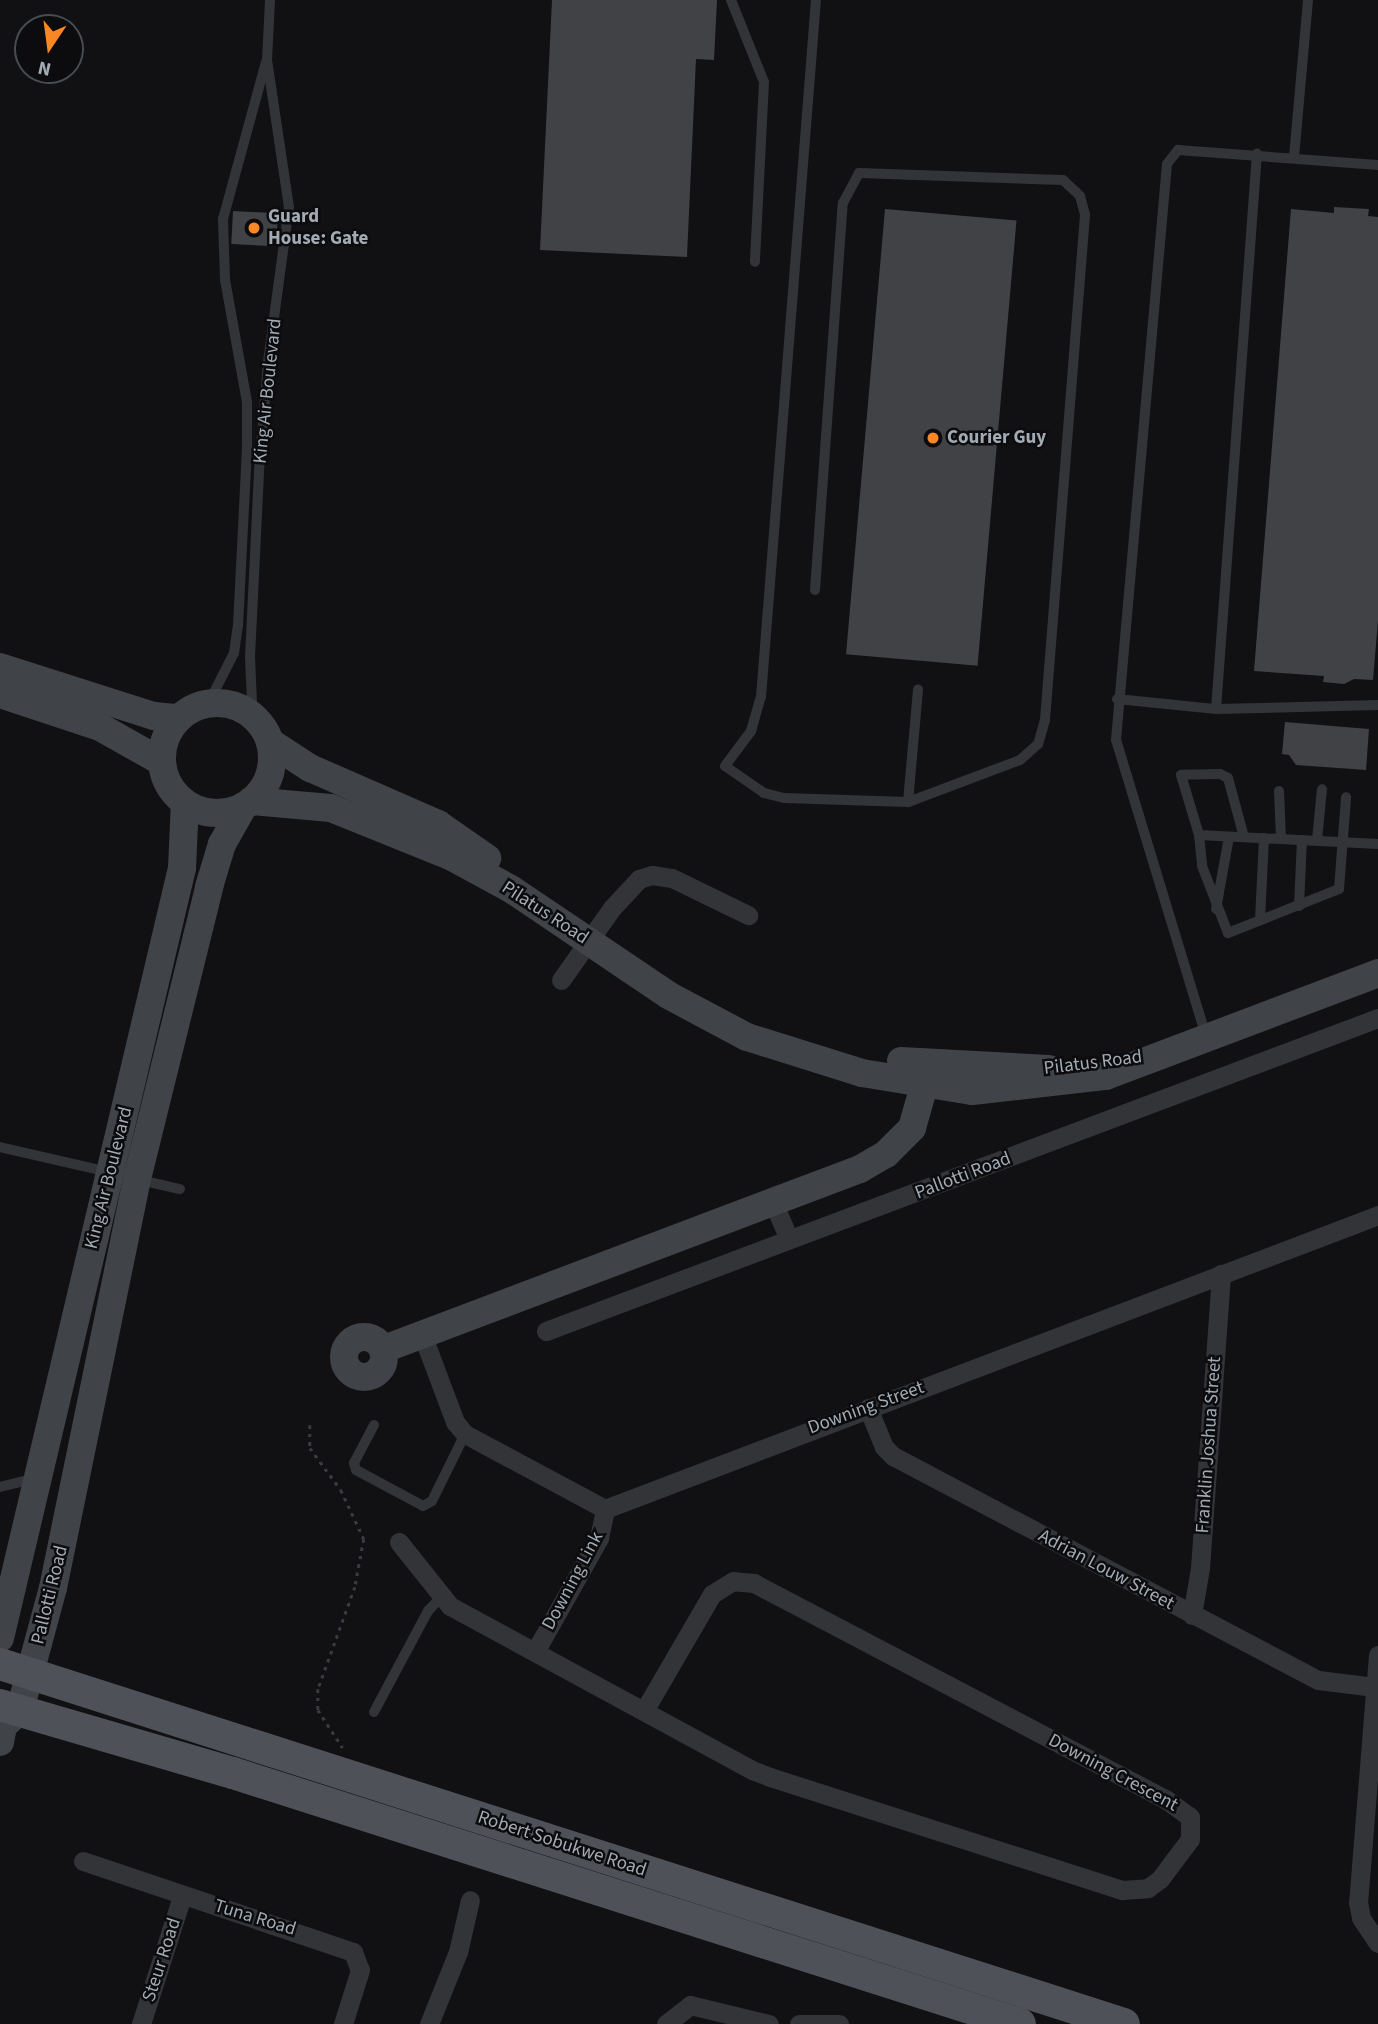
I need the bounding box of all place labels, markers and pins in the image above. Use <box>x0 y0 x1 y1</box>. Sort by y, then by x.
place label: Guard House: Gate <box>268 206 368 250</box>
marker: Guard House: Gate <box>246 220 262 236</box>
place label: Courier Guy <box>947 427 1046 449</box>
marker: Courier Guy <box>925 430 941 446</box>

